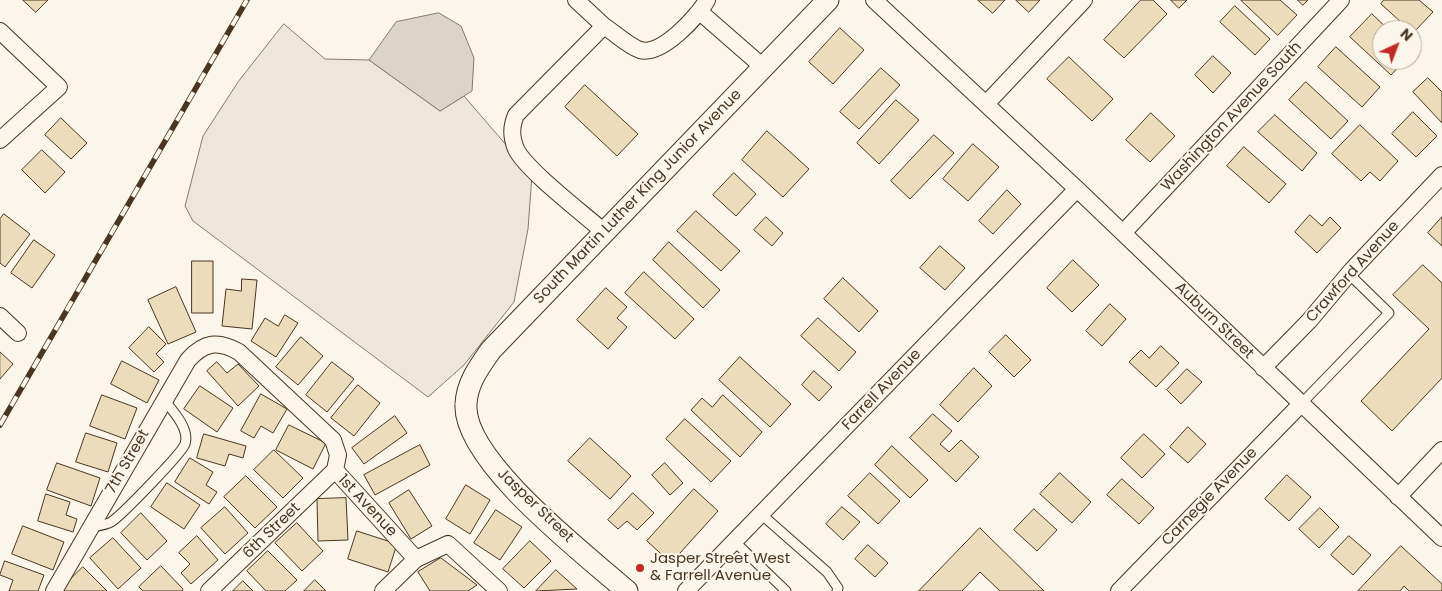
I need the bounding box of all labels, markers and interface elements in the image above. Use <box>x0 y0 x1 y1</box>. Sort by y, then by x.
north arrow <box>1372 20 1422 70</box>
text: N <box>1396 24 1417 46</box>
street label: Washington Avenue South <box>1158 39 1306 195</box>
street label: South Martin Luther King Junior Avenue <box>530 86 746 308</box>
street label: Crawford Avenue <box>1303 218 1403 326</box>
street label: Auburn Street <box>1171 279 1257 363</box>
street label: Farrell Avenue <box>839 346 925 434</box>
street label: 7th Street <box>102 427 154 497</box>
street label: Carnegie Avenue <box>1158 444 1262 550</box>
street label: Jasper Street <box>493 465 577 547</box>
street label: 1st Avenue <box>334 471 400 541</box>
street label: 6th Street <box>240 499 304 563</box>
place label: Jasper Street West & Farrell Avenue <box>650 550 790 585</box>
marker: Jasper Street West & Farrell Avenue <box>634 562 646 574</box>

